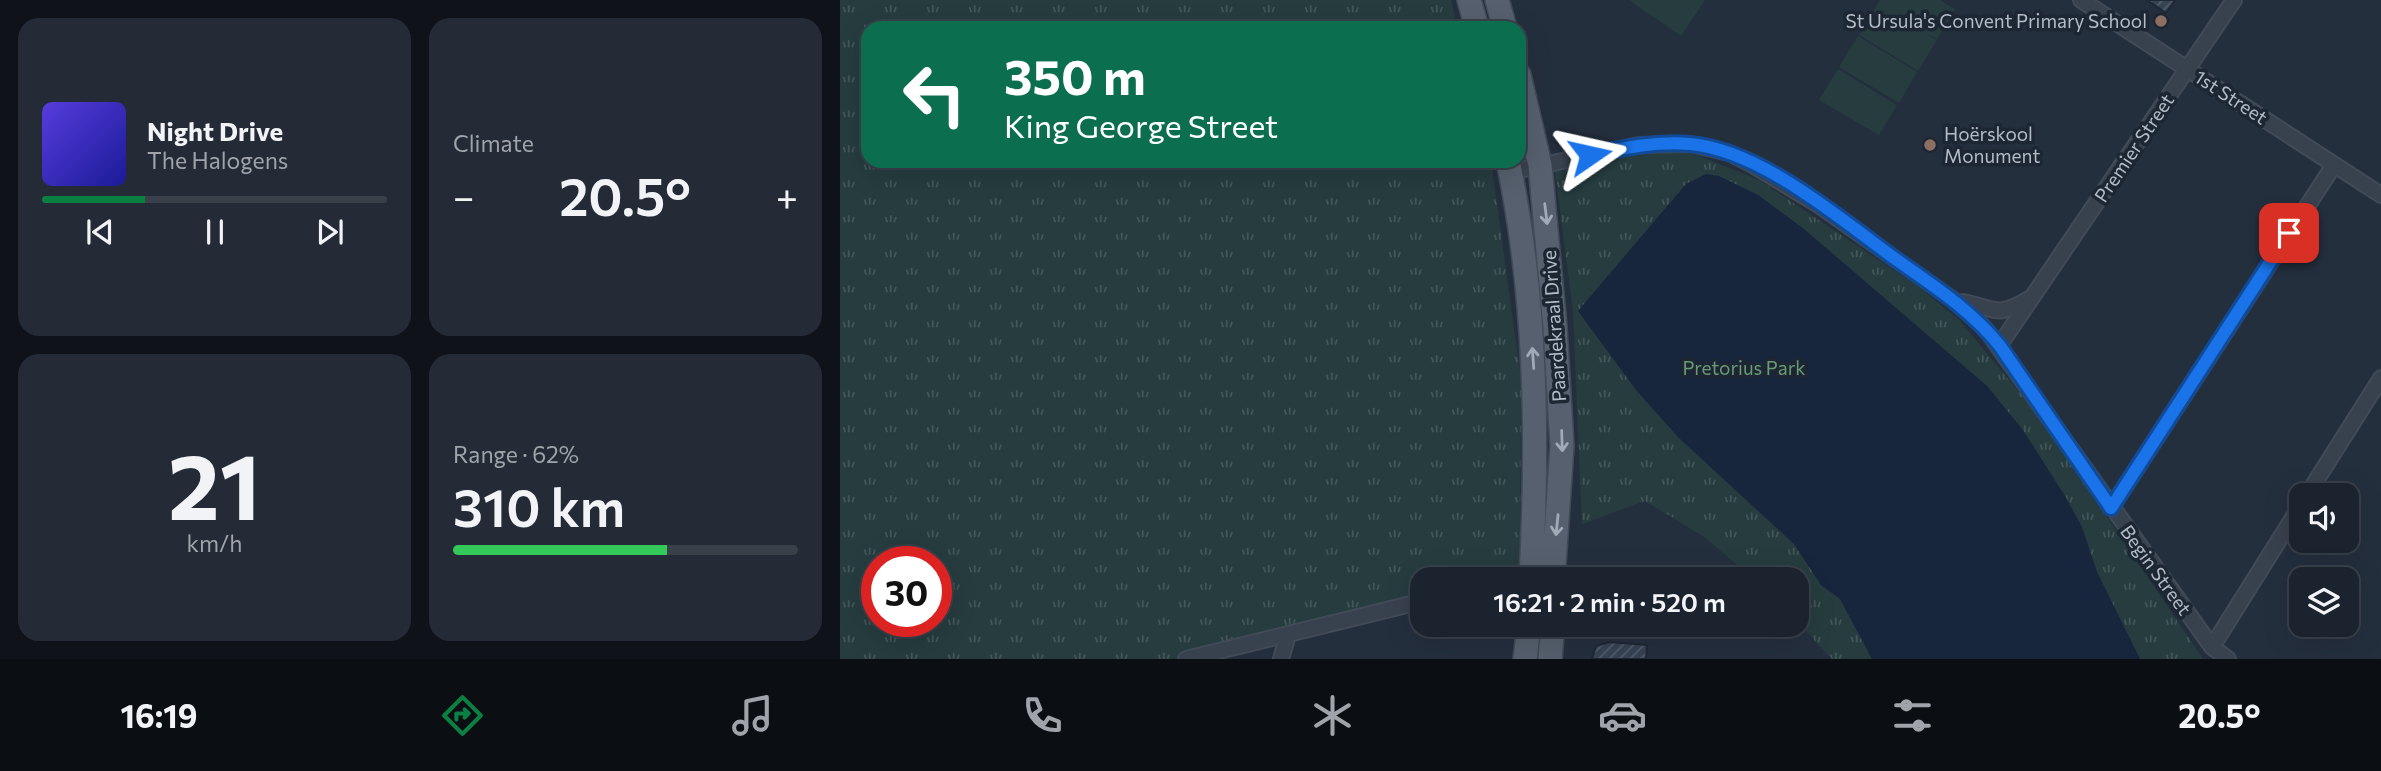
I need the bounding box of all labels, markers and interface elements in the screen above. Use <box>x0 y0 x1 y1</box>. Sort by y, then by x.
place label: St Ursula's Convent Primary School <box>1846 9 2147 32</box>
marker: St Ursula's Convent Primary School <box>2153 13 2169 29</box>
text: 350 m <box>1004 45 1146 105</box>
icon: left <box>889 49 980 140</box>
street label: 1st Street <box>2191 65 2272 129</box>
street label: Premier Street <box>2089 89 2178 206</box>
text: King George Street <box>1004 105 1278 145</box>
text: Night Drive <box>147 115 283 146</box>
position arrow <box>1553 118 1627 192</box>
place label: Hoërskool Monument <box>1944 122 2040 167</box>
text: Climate <box>453 129 534 157</box>
marker: Hoërskool Monument <box>1922 137 1938 153</box>
text: The Halogens <box>147 146 288 174</box>
text: 20.5° <box>559 163 691 227</box>
text: − <box>453 172 475 219</box>
text: + <box>776 172 798 219</box>
one-way arrow <box>1540 202 1553 225</box>
pin <box>2259 203 2319 263</box>
icon: previous <box>81 213 119 251</box>
icon: pause <box>196 213 234 251</box>
icon: next <box>311 213 349 251</box>
icon: arrive <box>2270 214 2308 252</box>
street label: Paardekraal Drive <box>1537 249 1570 403</box>
one-way arrow <box>1526 347 1539 370</box>
park label: Pretorius Park <box>1682 356 1806 379</box>
text: 21 <box>168 427 261 539</box>
one-way arrow <box>1555 429 1568 452</box>
text: Range · 62% <box>453 440 579 468</box>
text: 310 km <box>453 474 625 538</box>
map controls <box>2289 483 2359 637</box>
button: sound <box>2289 483 2359 553</box>
one-way arrow <box>1550 513 1563 536</box>
street label: Begin Street <box>2116 520 2197 619</box>
text: km/h <box>187 529 242 557</box>
speed limit sign: 30 <box>861 546 952 637</box>
button: layers <box>2289 567 2359 637</box>
text: 16:21 · 2 min · 520 m <box>1493 586 1726 617</box>
icon: directions <box>438 691 487 740</box>
icon: music <box>728 691 777 740</box>
icon: phone <box>1018 691 1067 740</box>
icon: climate <box>1308 691 1357 740</box>
icon: car <box>1598 691 1647 740</box>
icon: filters <box>1888 691 1937 740</box>
text: 16:19 <box>120 695 197 735</box>
text: 20.5° <box>2178 695 2260 735</box>

